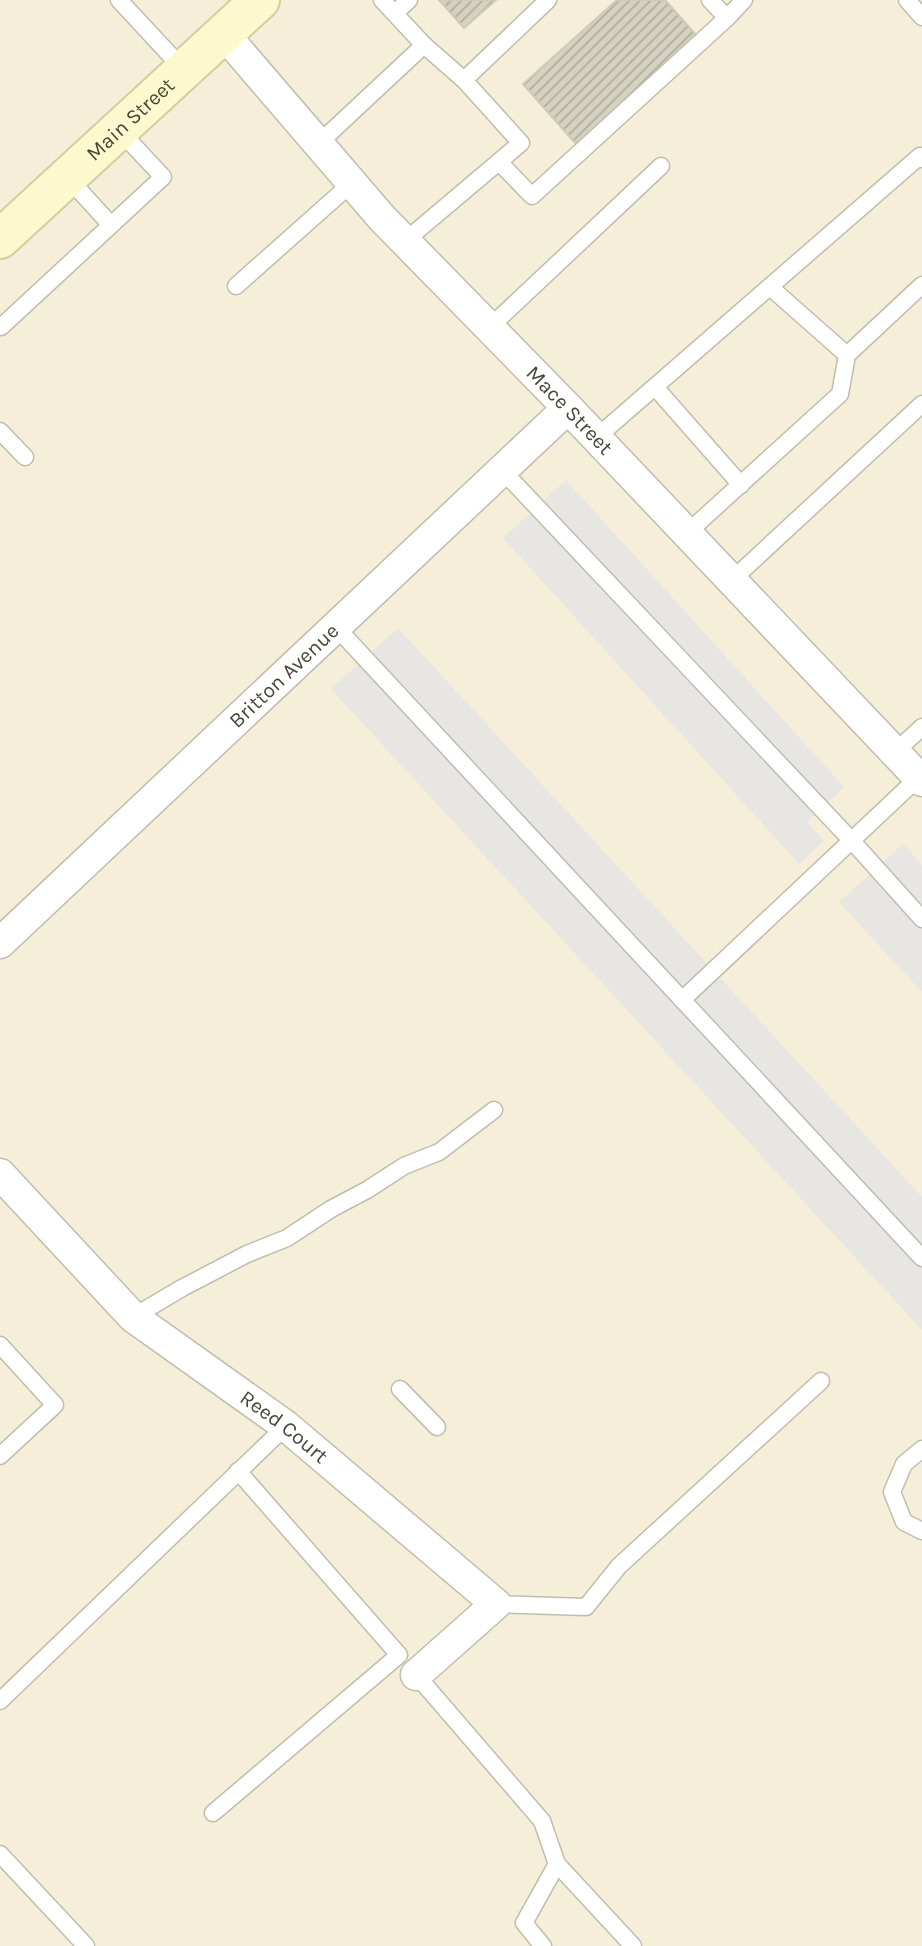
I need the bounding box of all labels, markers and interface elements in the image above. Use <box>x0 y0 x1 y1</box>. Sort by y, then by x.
street label: Main Street <box>81 73 179 166</box>
street label: Mace Street <box>521 361 618 459</box>
street label: Britton Avenue <box>224 618 343 733</box>
street label: Reed Court <box>236 1385 333 1468</box>

